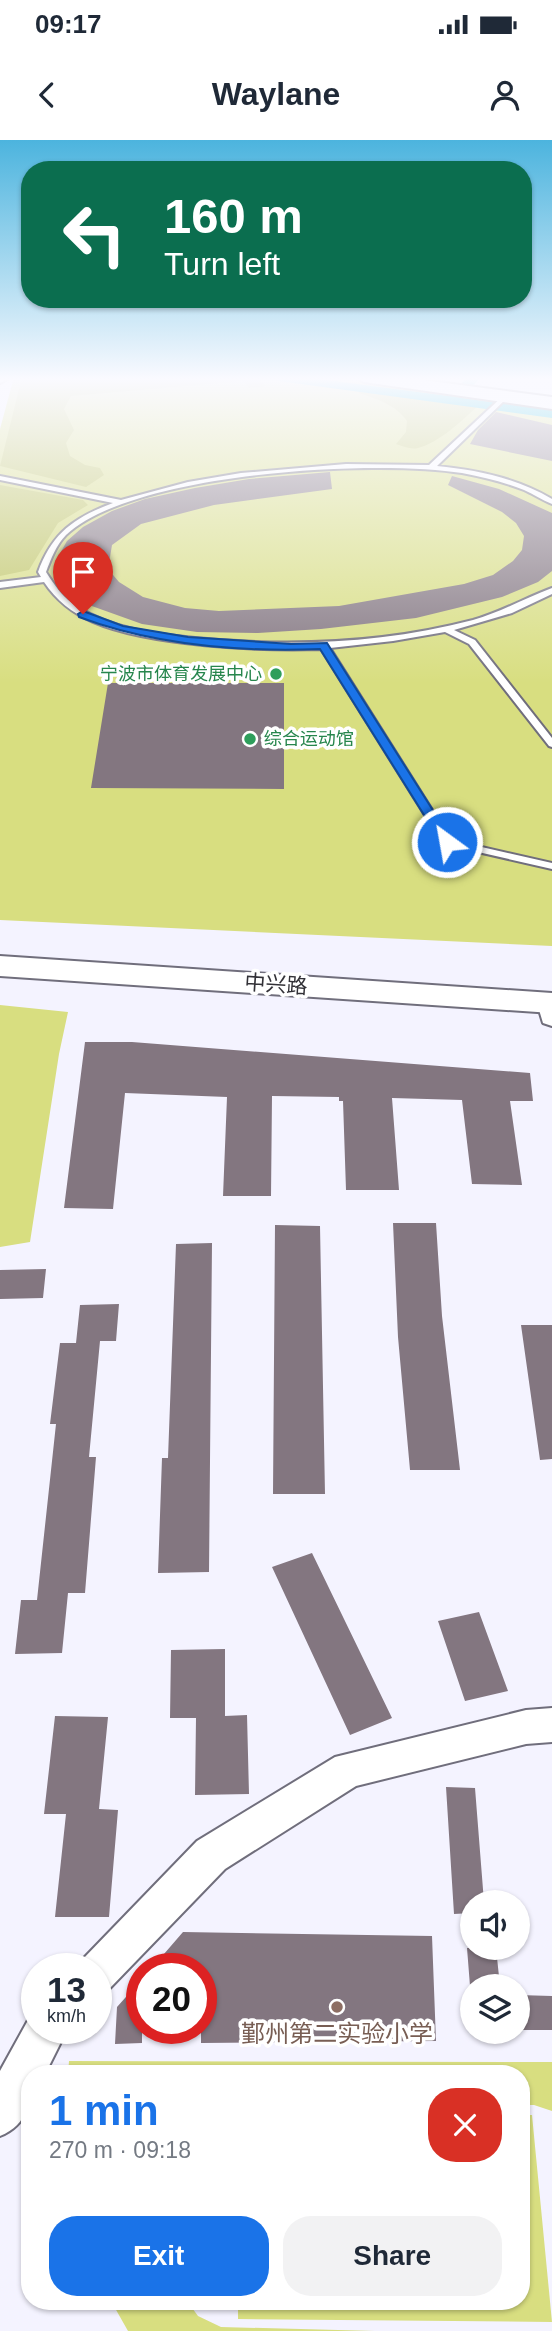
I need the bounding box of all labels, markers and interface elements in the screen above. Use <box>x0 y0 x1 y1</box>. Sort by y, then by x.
text: 09:17 <box>35 9 102 39</box>
icon: back <box>28 76 66 114</box>
text: Waylane <box>212 76 340 112</box>
icon: person <box>486 76 524 114</box>
icon: left <box>49 189 140 280</box>
text: 160 m <box>164 189 303 243</box>
text: Turn left <box>164 246 280 282</box>
pin <box>53 542 113 614</box>
icon: arrive <box>64 553 102 591</box>
place label: 宁波市体育发展中心 <box>100 664 262 684</box>
marker: 宁波市体育发展中心 <box>268 666 284 682</box>
place label: 综合运动馆 <box>264 729 354 749</box>
marker: 综合运动馆 <box>242 731 258 747</box>
position arrow <box>410 805 484 879</box>
street label: 中兴路 <box>244 970 308 998</box>
map controls <box>460 1890 530 2044</box>
button: sound <box>460 1890 530 1960</box>
speed limit sign: 20 <box>126 1953 217 2044</box>
text: 13 <box>47 1970 86 2009</box>
button: layers <box>460 1974 530 2044</box>
marker: 鄞州第二实验小学 <box>329 1999 345 2015</box>
text: km/h <box>47 2006 86 2026</box>
place label: 鄞州第二实验小学 <box>241 2020 433 2047</box>
text: 1 min <box>49 2087 159 2134</box>
button: close <box>428 2088 502 2162</box>
text: 270 m · 09:18 <box>49 2137 191 2163</box>
button: Exit <box>49 2216 269 2296</box>
button: Share <box>283 2216 502 2296</box>

